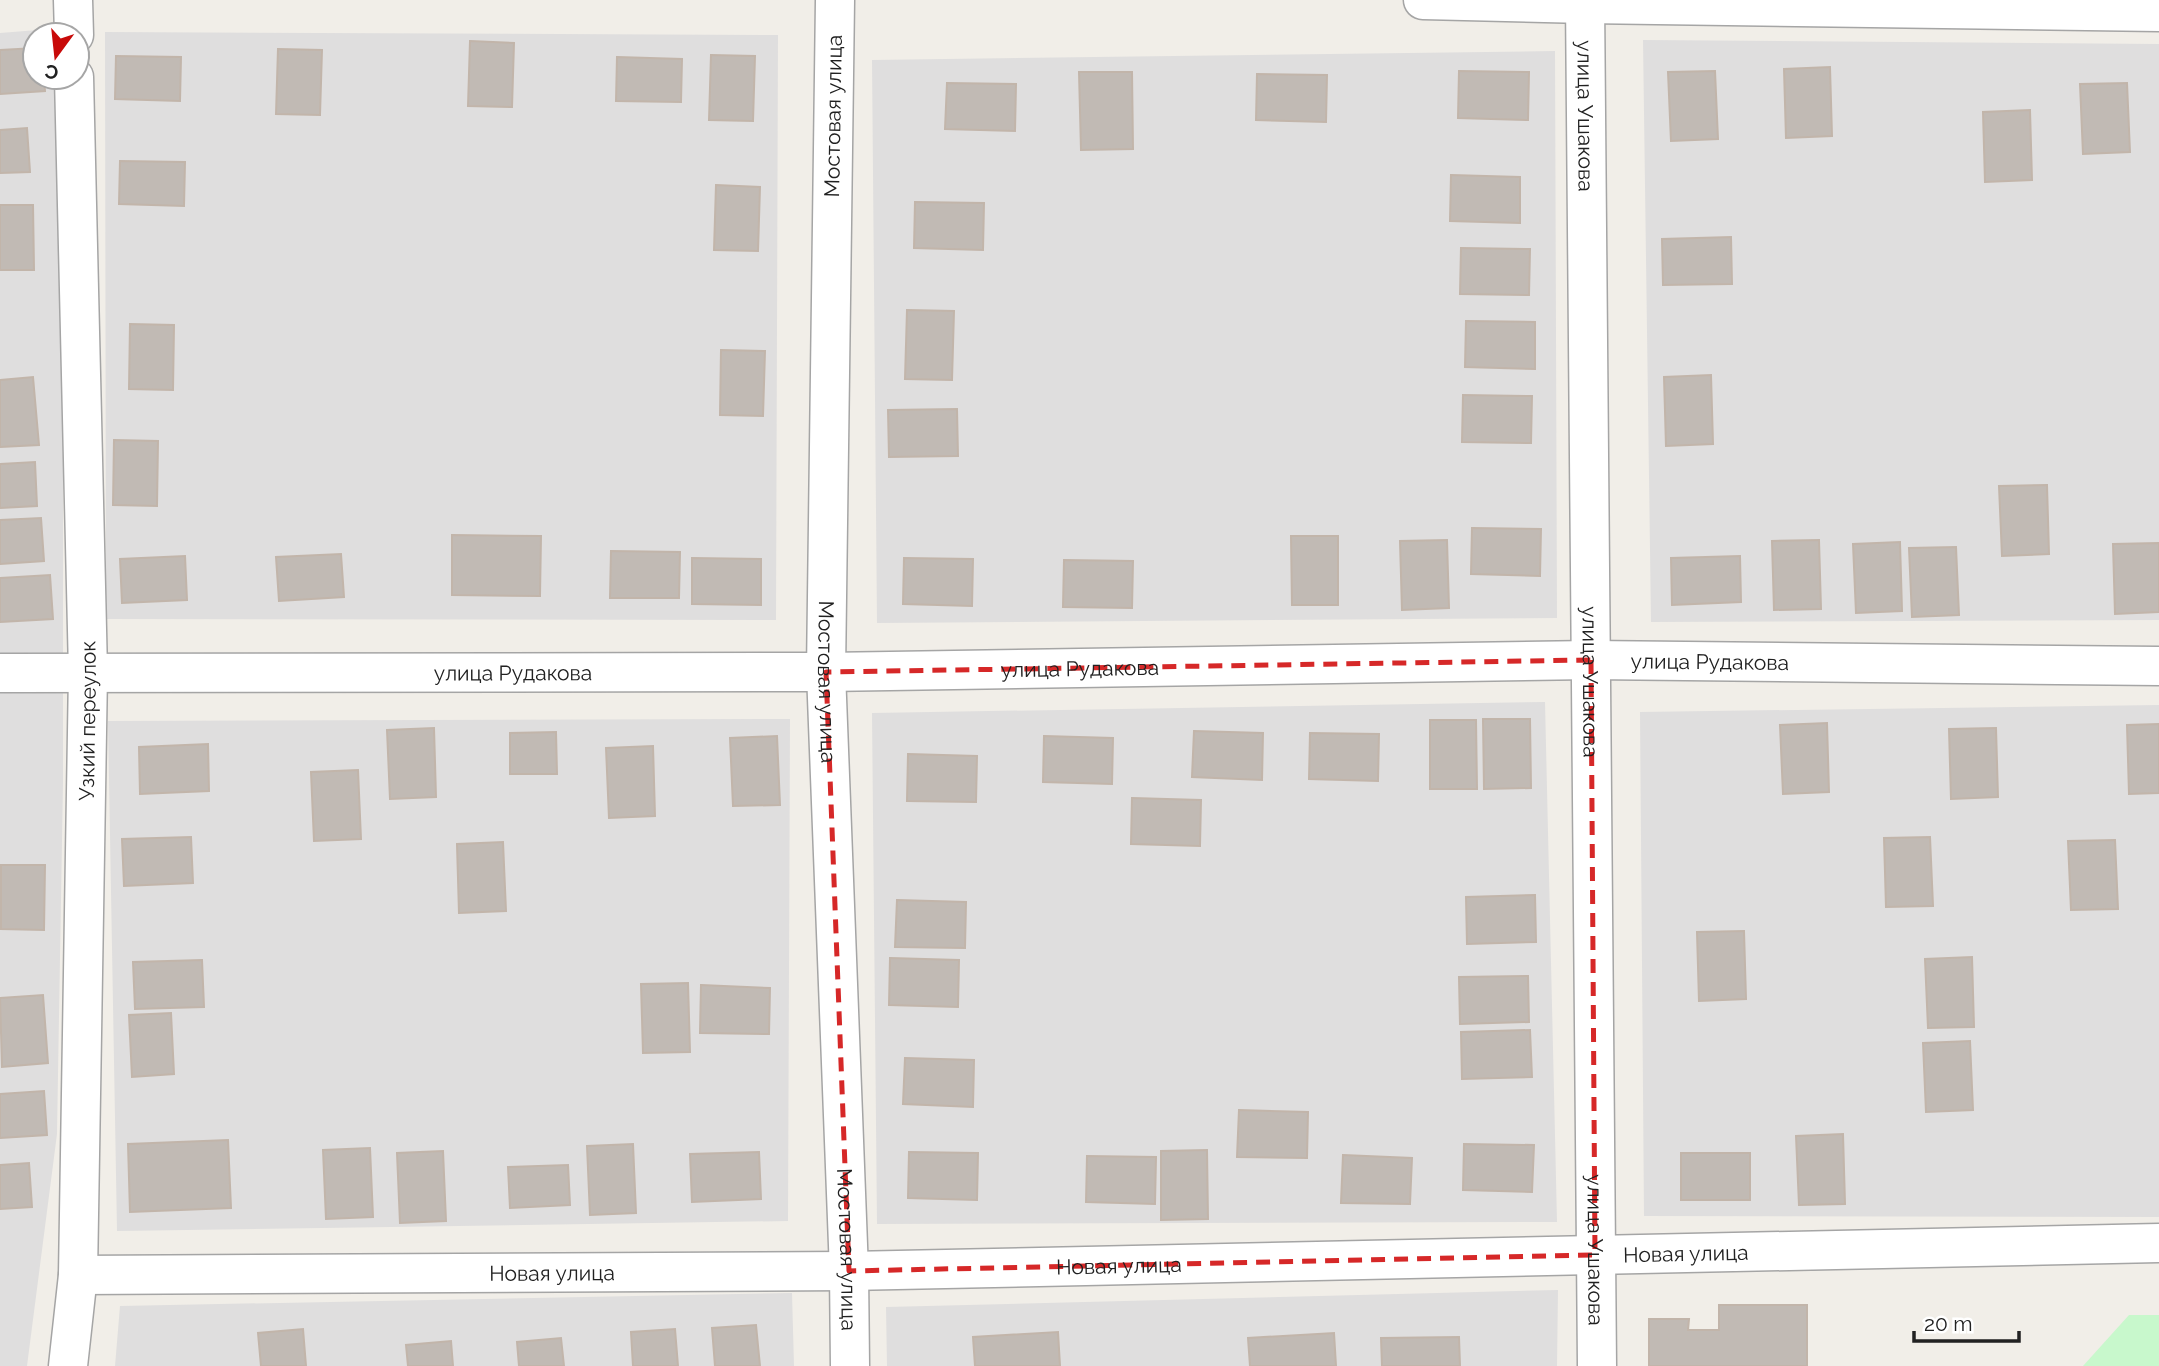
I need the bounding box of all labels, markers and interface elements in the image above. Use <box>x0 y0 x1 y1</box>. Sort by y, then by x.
north arrow <box>21 21 91 91</box>
street label: Мостовая улица <box>819 35 847 197</box>
street label: улица Ушакова <box>1573 40 1599 192</box>
text: С <box>42 60 61 85</box>
street label: Мостовая улица <box>813 600 842 764</box>
street label: улица Ушакова <box>1578 606 1604 758</box>
street label: Узкий переулок <box>73 640 101 801</box>
street label: улица Рудакова <box>1631 648 1789 675</box>
street label: улица Рудакова <box>1001 654 1159 682</box>
street label: улица Рудакова <box>434 660 592 685</box>
street label: Мостовая улица <box>833 1168 862 1331</box>
street label: улица Ушакова <box>1583 1174 1609 1326</box>
street label: Новая улица <box>1623 1239 1749 1267</box>
street label: Новая улица <box>1056 1251 1182 1279</box>
street label: Новая улица <box>489 1260 615 1285</box>
scale bar <box>1914 1300 2019 1344</box>
text: 20 m <box>1924 1311 1972 1336</box>

